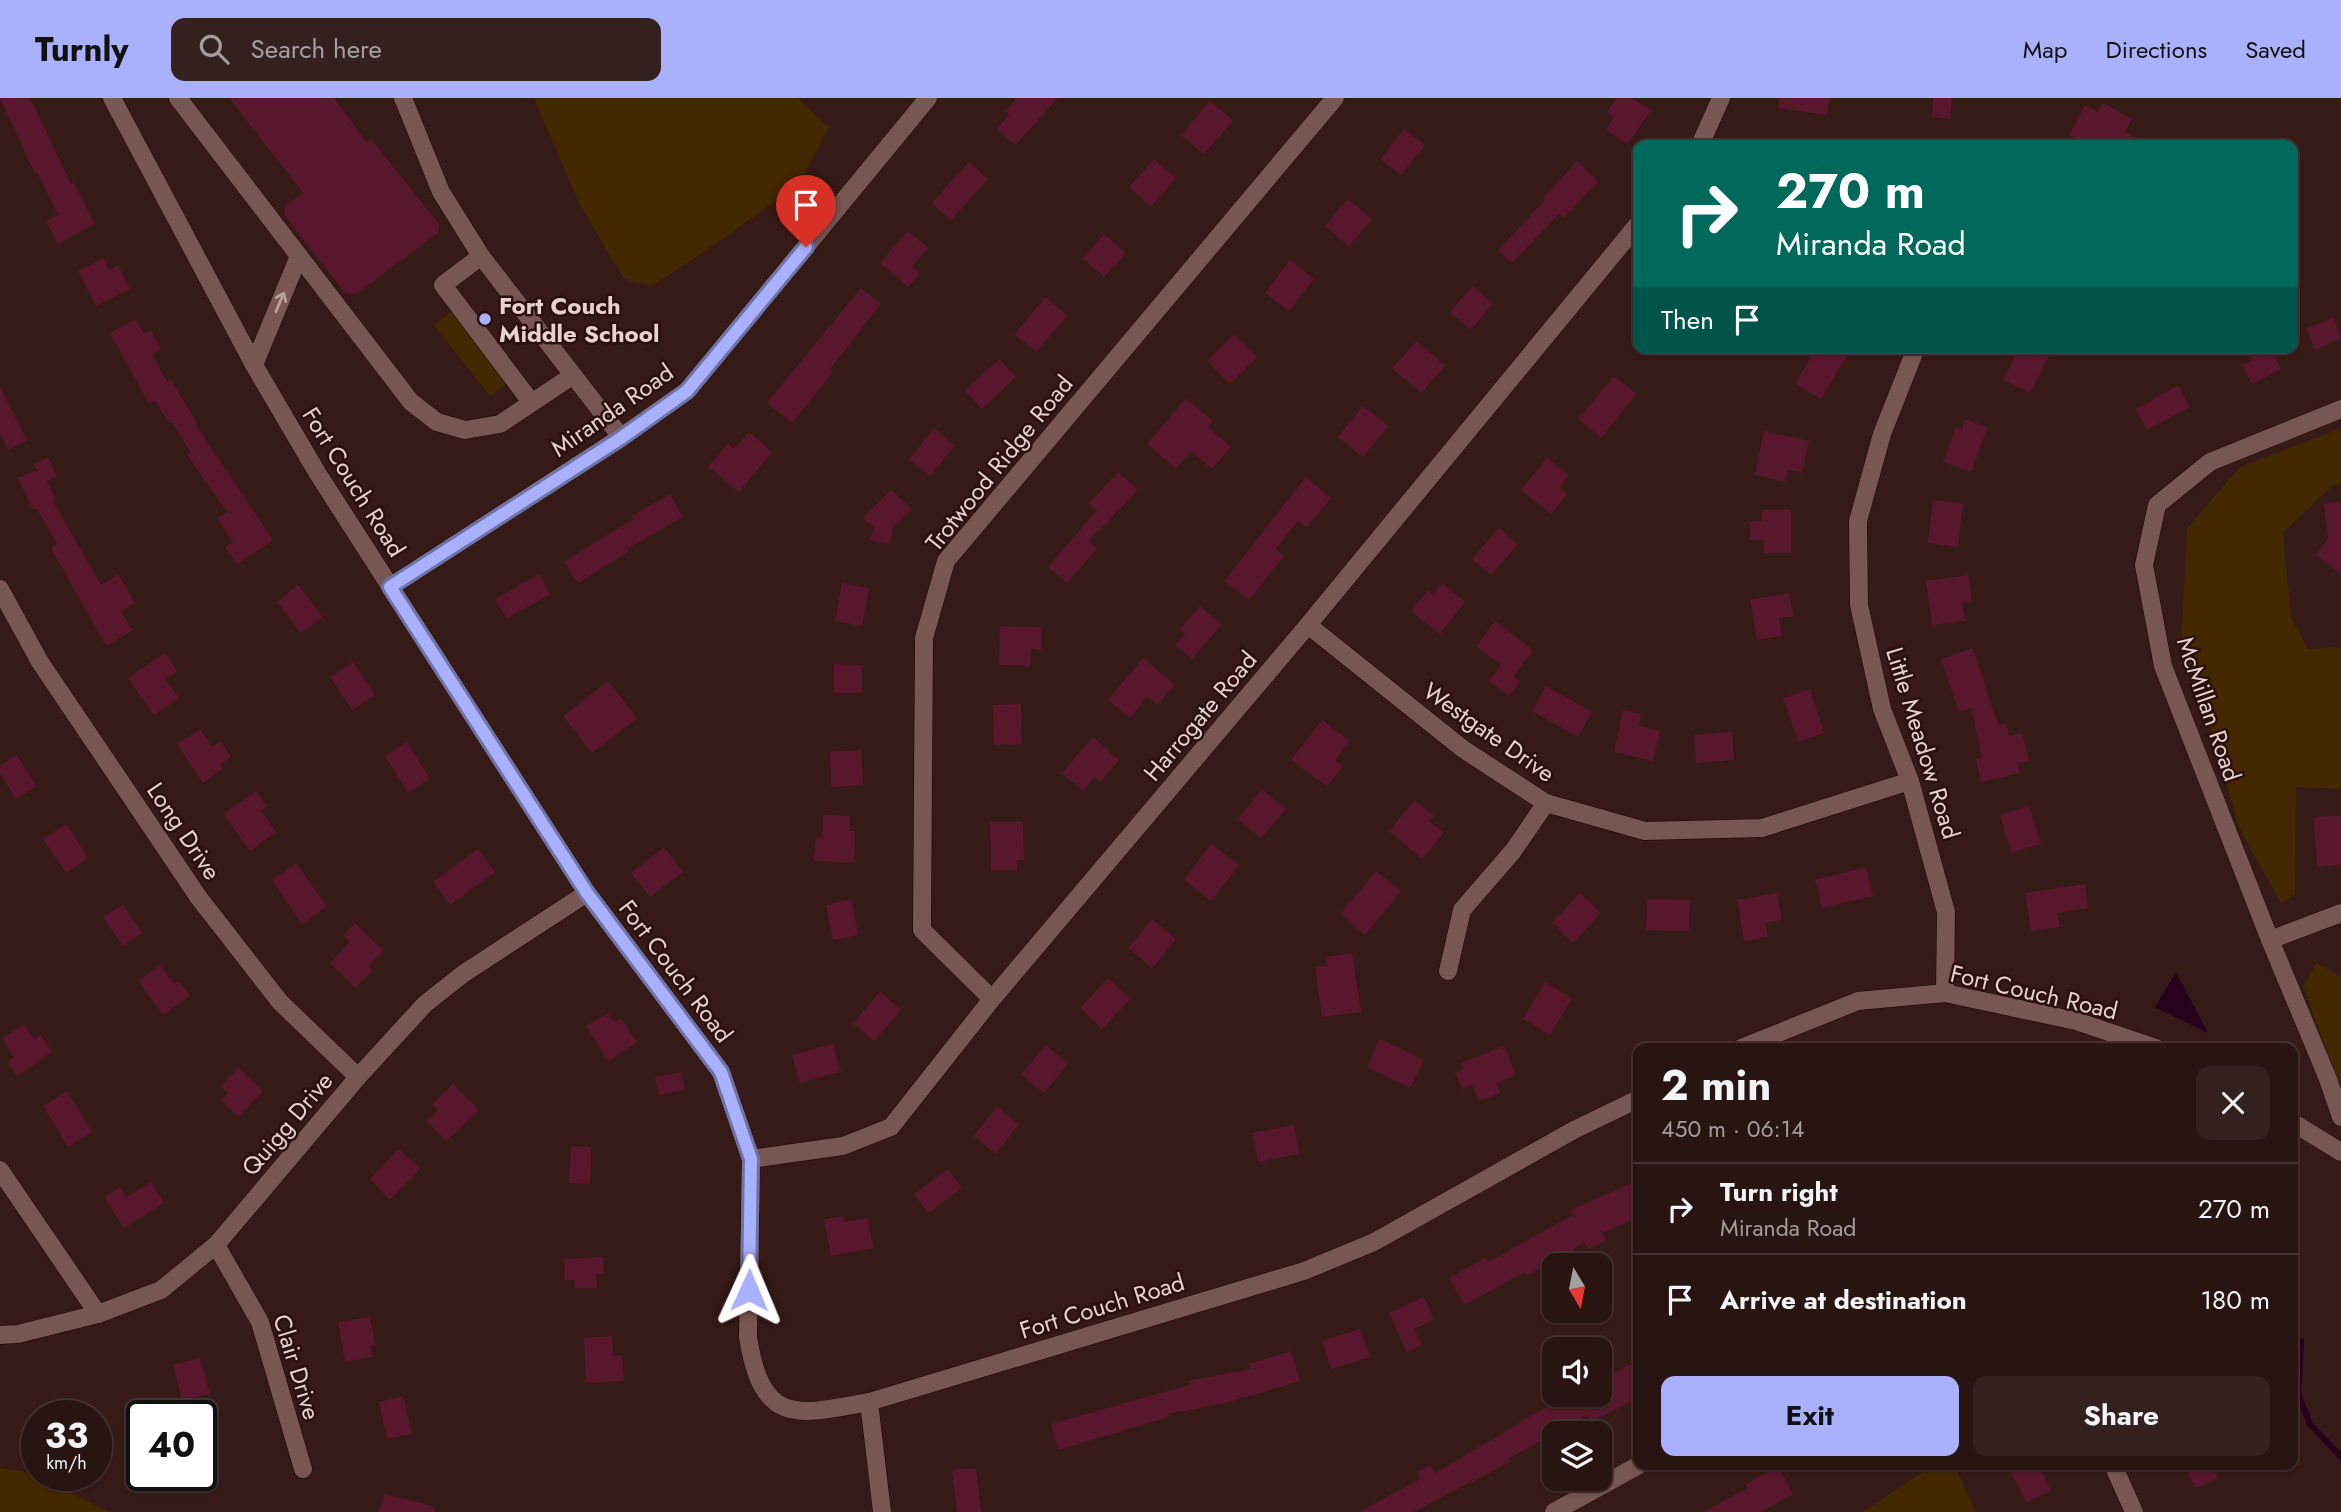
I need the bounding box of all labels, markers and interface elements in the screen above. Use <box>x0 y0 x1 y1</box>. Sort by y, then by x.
search box <box>171 18 661 81</box>
text: Turnly <box>35 26 129 73</box>
icon: search <box>195 30 233 68</box>
text: Search here <box>251 30 382 68</box>
text: Map <box>2023 32 2068 67</box>
text: Directions <box>2106 32 2207 67</box>
text: Saved <box>2245 32 2306 67</box>
text: 270 m <box>1776 156 1925 226</box>
icon: right <box>1661 168 1752 259</box>
pin <box>776 175 836 247</box>
icon: arrive <box>787 186 825 224</box>
text: Miranda Road <box>1776 221 1966 267</box>
place label: Fort Couch Middle School <box>499 288 659 351</box>
one-way arrow <box>274 292 287 313</box>
text: Then <box>1661 301 1714 339</box>
icon: arrive <box>1728 301 1766 339</box>
marker: Fort Couch Middle School <box>477 311 493 327</box>
street label: Miranda Road <box>544 355 680 465</box>
street label: Trotwood Ridge Road <box>917 368 1081 558</box>
street label: Fort Couch Road <box>294 400 414 564</box>
street label: McMillan Road <box>2168 632 2250 786</box>
street label: Harrogate Road <box>1135 643 1265 789</box>
street label: Little Meadow Road <box>1877 643 1969 843</box>
street label: Westgate Drive <box>1416 674 1562 790</box>
street label: Long Drive <box>139 775 229 887</box>
street label: Fort Couch Road <box>611 892 741 1050</box>
street label: Fort Couch Road <box>1947 956 2121 1028</box>
text: 2 min <box>1661 1055 1771 1116</box>
street label: Quigg Drive <box>233 1065 341 1183</box>
button: close <box>2196 1066 2270 1140</box>
text: 450 m · 06:14 <box>1661 1112 1804 1146</box>
text: Turn right <box>1720 1173 1838 1211</box>
icon: right <box>1661 1190 1699 1228</box>
text: 270 m <box>2198 1190 2270 1228</box>
text: Miranda Road <box>1720 1211 1856 1245</box>
position arrow <box>712 1253 786 1327</box>
north arrow <box>1542 1253 1612 1323</box>
map controls <box>1542 1253 1612 1491</box>
street label: Fort Couch Road <box>1015 1264 1189 1348</box>
icon: arrive <box>1661 1281 1699 1319</box>
text: Arrive at destination <box>1720 1281 1967 1319</box>
text: 180 m <box>2200 1281 2270 1319</box>
street label: Clair Drive <box>264 1310 330 1424</box>
button: sound <box>1542 1337 1612 1407</box>
button: Exit <box>1661 1376 1959 1456</box>
button: Share <box>1973 1376 2270 1456</box>
speed limit sign: 40 <box>126 1400 217 1491</box>
text: 33 <box>45 1411 88 1461</box>
button: layers <box>1542 1421 1612 1491</box>
text: km/h <box>46 1450 87 1476</box>

